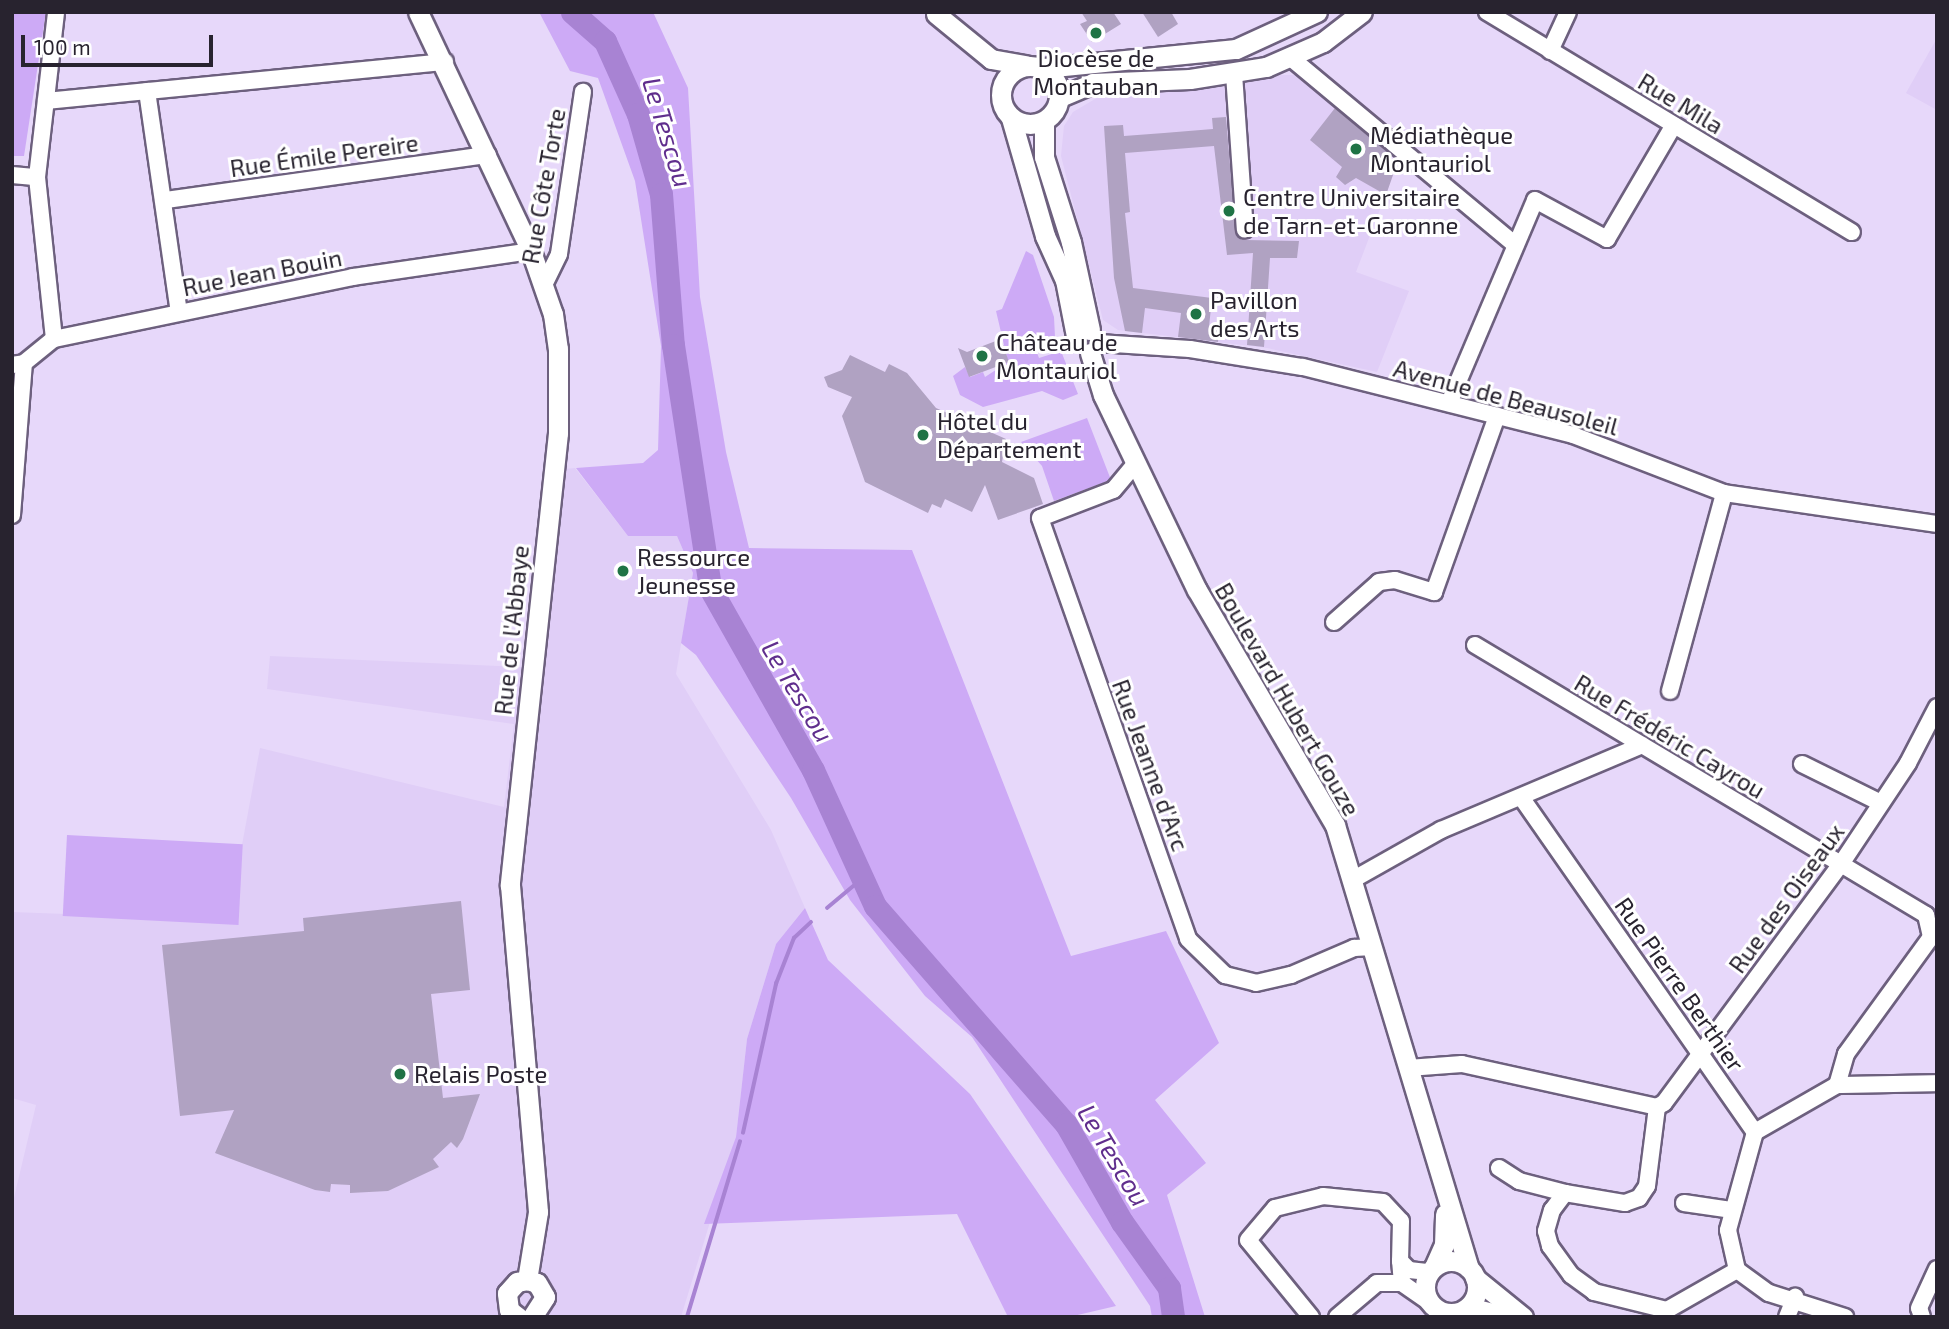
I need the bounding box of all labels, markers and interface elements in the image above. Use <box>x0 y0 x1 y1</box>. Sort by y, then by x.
scale bar <box>24 21 217 65</box>
marker: Diocèse de Montauban <box>1088 25 1104 41</box>
text: 100 m <box>34 34 91 59</box>
place label: Diocèse de Montauban <box>1033 44 1159 100</box>
street label: Rue Mila <box>1633 66 1729 140</box>
water label: Le Tescou <box>636 73 700 191</box>
street label: Rue Côte Torte <box>515 106 571 266</box>
place label: Médiathèque Montauriol <box>1370 121 1513 177</box>
street label: Rue Émile Pereire <box>228 128 420 182</box>
marker: Médiathèque Montauriol <box>1348 141 1364 157</box>
place label: Centre Universitaire de Tarn-et-Garonne <box>1243 183 1460 239</box>
marker: Centre Universitaire de Tarn-et-Garonne <box>1221 203 1237 219</box>
street label: Rue Jean Bouin <box>180 242 344 302</box>
place label: Pavillon des Arts <box>1210 286 1300 342</box>
marker: Pavillon des Arts <box>1188 306 1204 322</box>
place label: Château de Montauriol <box>996 328 1118 384</box>
marker: Château de Montauriol <box>974 348 990 364</box>
street label: Avenue de Beausoleil <box>1391 353 1621 441</box>
place label: Hôtel du Département <box>937 407 1082 463</box>
marker: Hôtel du Département <box>915 427 931 443</box>
place label: Ressource Jeunesse <box>637 543 750 599</box>
street label: Rue de l'Abbaye <box>488 544 534 716</box>
marker: Ressource Jeunesse <box>615 563 631 579</box>
street label: Boulevard Hubert Gouze <box>1209 577 1367 821</box>
water label: Le Tescou <box>755 634 841 748</box>
street label: Rue Frédéric Cayrou <box>1570 668 1770 804</box>
street label: Rue Jeanne d'Arc <box>1107 675 1195 855</box>
street label: Rue des Oiseaux <box>1722 818 1850 978</box>
street label: Rue Pierre Berthier <box>1609 891 1751 1077</box>
place label: Relais Poste <box>414 1060 547 1088</box>
marker: Relais Poste <box>392 1066 408 1082</box>
water label: Le Tescou <box>1071 1098 1157 1212</box>

